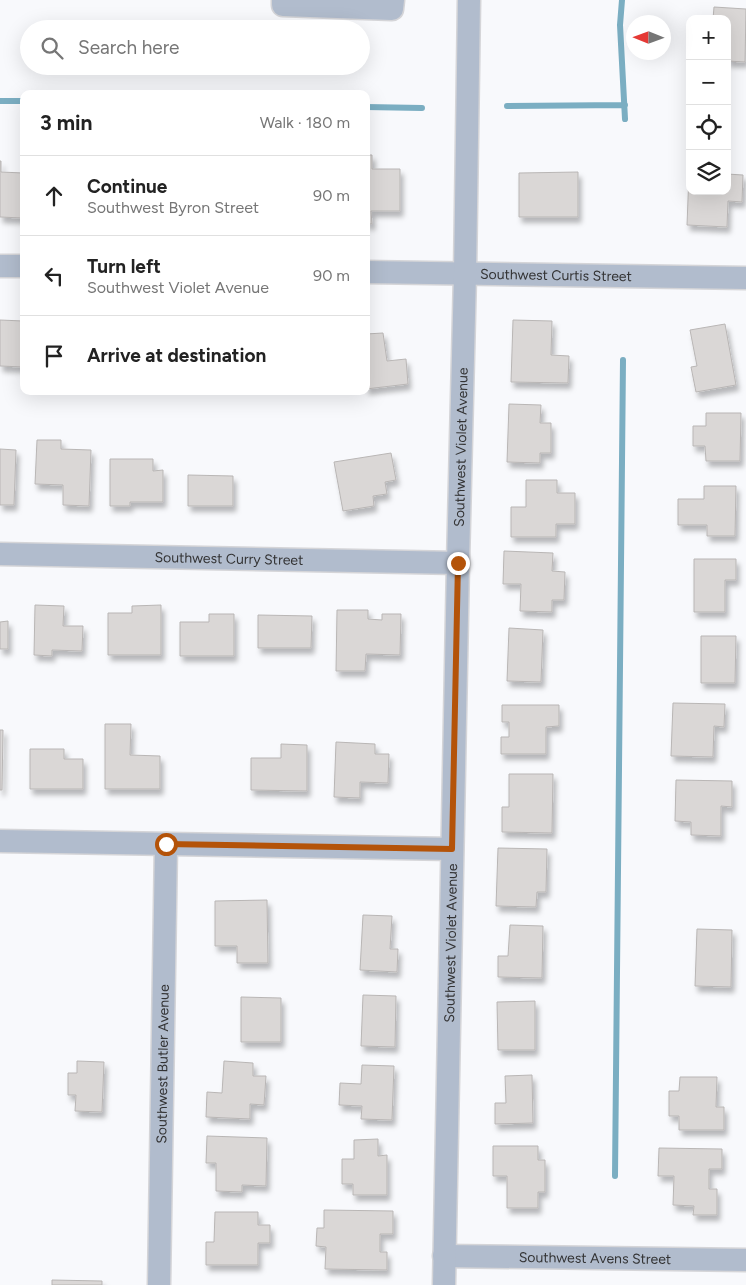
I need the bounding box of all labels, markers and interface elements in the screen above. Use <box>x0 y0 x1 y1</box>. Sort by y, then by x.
north arrow <box>626 15 671 60</box>
map controls <box>686 15 731 195</box>
button: + <box>686 15 731 60</box>
search box <box>20 20 370 75</box>
icon: search <box>38 34 66 62</box>
text: Search here <box>78 36 180 59</box>
button: − <box>686 60 731 105</box>
button: locate <box>686 105 731 150</box>
text: 3 min <box>40 110 92 135</box>
text: Walk · 180 m <box>260 113 350 132</box>
button: layers <box>686 150 731 195</box>
text: Continue <box>87 175 167 198</box>
icon: ahead <box>40 182 68 210</box>
text: 90 m <box>313 186 350 205</box>
text: Southwest Byron Street <box>87 198 259 217</box>
text: Turn left <box>87 255 161 278</box>
icon: left <box>40 262 68 290</box>
text: 90 m <box>313 266 350 285</box>
street label: Southwest Curtis Street <box>480 266 632 285</box>
text: Southwest Violet Avenue <box>87 278 269 297</box>
icon: arrive <box>40 342 68 370</box>
text: Arrive at destination <box>87 344 266 367</box>
street label: Southwest Violet Avenue <box>451 367 472 527</box>
street label: Southwest Curry Street <box>154 549 304 569</box>
route end <box>447 552 470 575</box>
route start <box>155 833 178 856</box>
street label: Southwest Violet Avenue <box>441 863 461 1023</box>
street label: Southwest Butler Avenue <box>153 984 173 1144</box>
street label: Southwest Avens Street <box>519 1249 671 1268</box>

